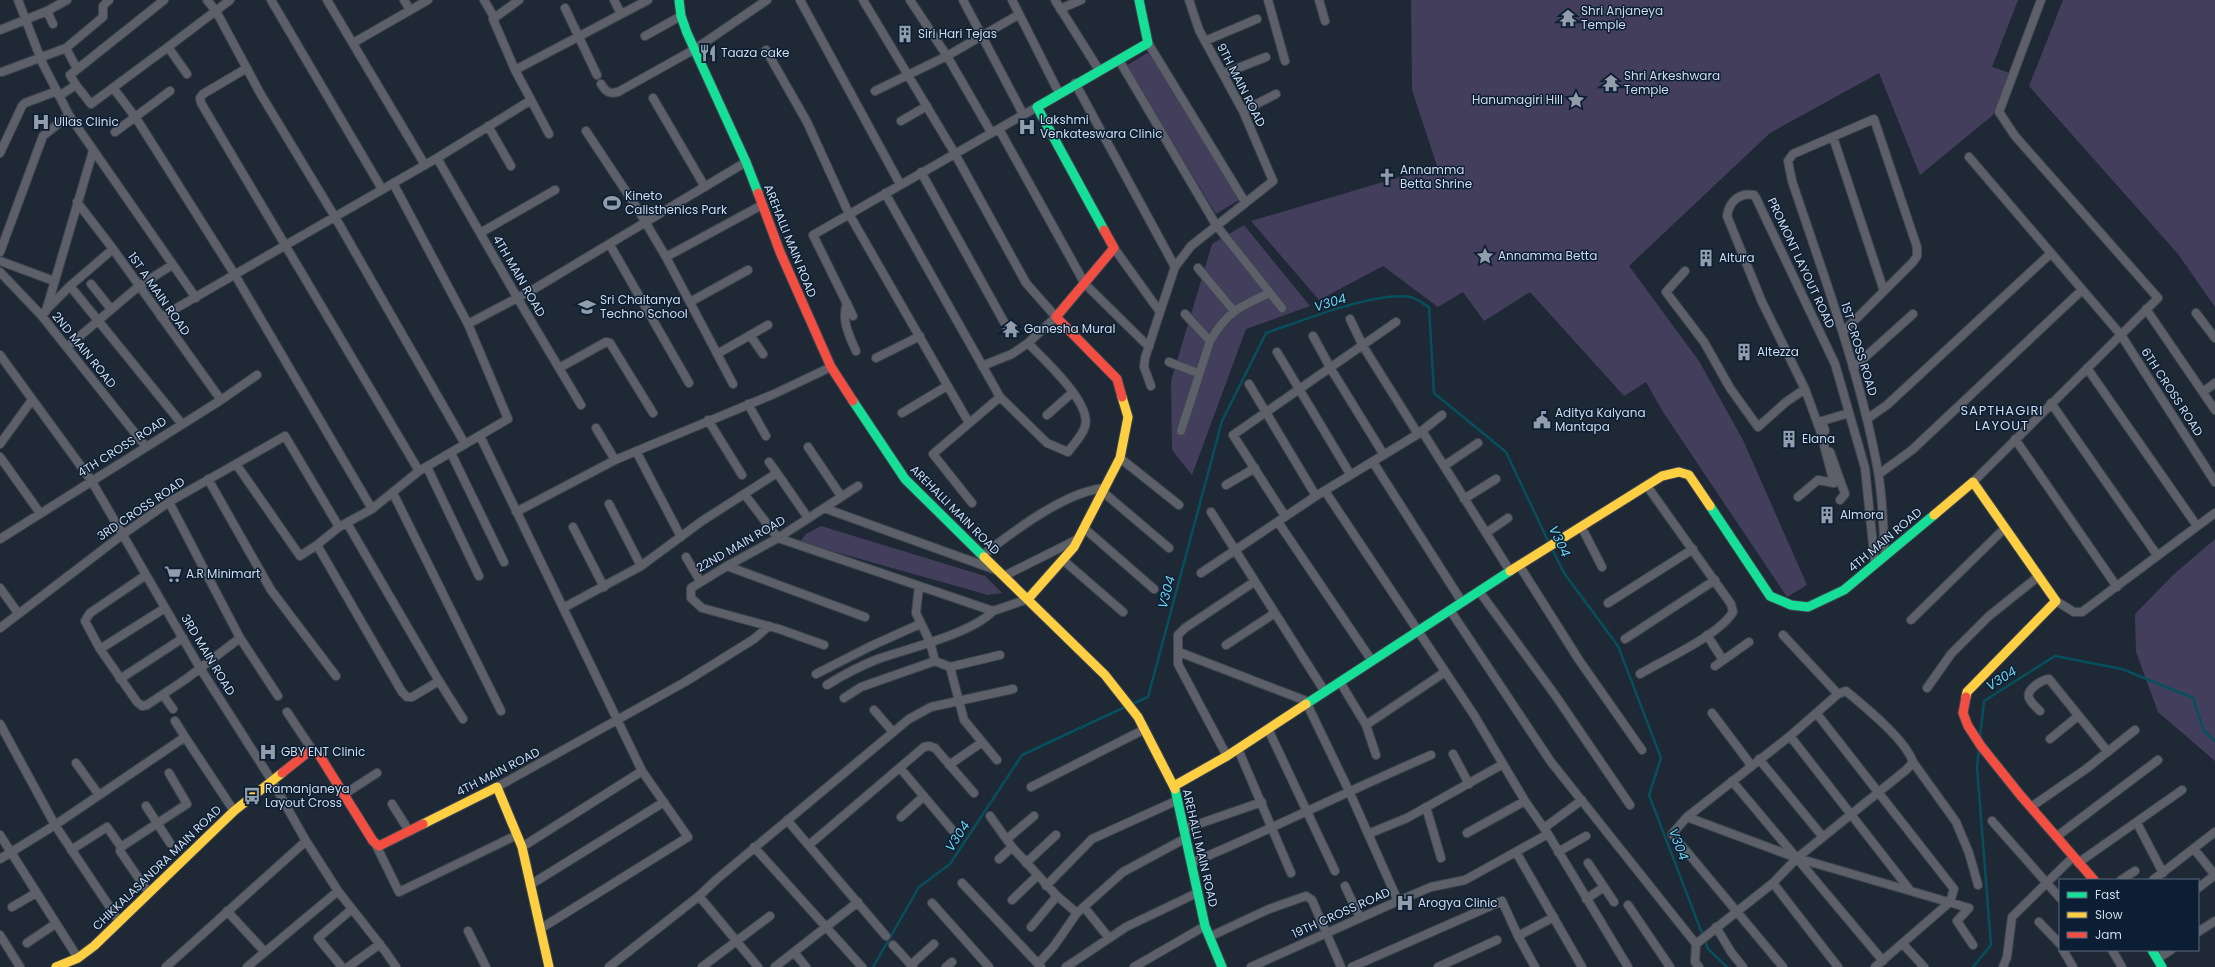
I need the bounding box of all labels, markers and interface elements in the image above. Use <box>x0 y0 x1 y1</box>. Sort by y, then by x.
place label: Shri Anjaneya Temple <box>1581 2 1663 33</box>
temple icon: Shri Anjaneya Temple <box>1558 8 1578 28</box>
building icon: Siri Hari Tejas <box>895 24 915 44</box>
place label: Siri Hari Tejas <box>918 25 997 42</box>
street label: 9TH MAIN ROAD <box>1213 40 1270 130</box>
restaurant icon: Taaza cake <box>698 43 718 63</box>
place label: Taaza cake <box>721 44 790 61</box>
place label: Shri Arkeshwara Temple <box>1624 67 1720 98</box>
temple icon: Shri Arkeshwara Temple <box>1601 73 1621 93</box>
place icon: Hanumagiri Hill <box>1566 90 1586 110</box>
place label: Hanumagiri Hill <box>1472 91 1563 108</box>
place label: Lakshmi Venkateswara Clinic <box>1040 111 1162 142</box>
hospital icon: Ullas Clinic <box>31 112 51 132</box>
place label: Ullas Clinic <box>54 113 119 130</box>
hospital icon: Lakshmi Venkateswara Clinic <box>1017 117 1037 137</box>
place label: Annamma Betta Shrine <box>1400 161 1472 192</box>
church icon: Annamma Betta Shrine <box>1377 167 1397 187</box>
street label: AREHALLI MAIN ROAD <box>760 182 821 300</box>
place label: Kineto Calisthenics Park <box>625 187 728 218</box>
sports icon: Kineto Calisthenics Park <box>602 193 622 213</box>
street label: PROMONT LAYOUT ROAD <box>1764 195 1839 331</box>
street label: 4TH MAIN ROAD <box>489 232 550 320</box>
place icon: Annamma Betta <box>1475 246 1495 266</box>
place label: Annamma Betta <box>1498 247 1597 264</box>
building icon: Altura <box>1696 248 1716 268</box>
street label: 1ST A MAIN ROAD <box>124 249 195 339</box>
place label: Altura <box>1719 249 1755 266</box>
water label: V304 <box>1312 289 1349 316</box>
place label: Sri Chaitanya Techno School <box>600 291 688 322</box>
school or university icon: Sri Chaitanya Techno School <box>577 297 597 317</box>
street label: 1ST CROSS ROAD <box>1837 300 1882 398</box>
street label: 2ND MAIN ROAD <box>48 308 120 391</box>
temple icon: Ganesha Mural <box>1001 319 1021 339</box>
place label: Ganesha Mural <box>1024 320 1115 337</box>
building icon: Altezza <box>1734 342 1754 362</box>
place label: Altezza <box>1757 343 1799 360</box>
street label: 6TH CROSS ROAD <box>2137 344 2207 439</box>
district label: SAPTHAGIRI LAYOUT <box>1960 401 2044 435</box>
place label: Aditya Kalyana Mantapa <box>1555 404 1646 435</box>
public building icon: Aditya Kalyana Mantapa <box>1532 410 1552 430</box>
street label: 4TH CROSS ROAD <box>74 412 170 481</box>
building icon: Elana <box>1779 429 1799 449</box>
place label: Elana <box>1802 430 1835 447</box>
street label: AREHALLI MAIN ROAD <box>907 461 1004 558</box>
street label: 3RD CROSS ROAD <box>93 473 188 544</box>
street label: 4TH MAIN ROAD <box>1844 504 1925 576</box>
building icon: Almora <box>1817 505 1837 525</box>
place label: Almora <box>1840 506 1884 523</box>
street label: 22ND MAIN ROAD <box>693 511 788 576</box>
water label: V304 <box>1544 522 1575 560</box>
supermarket icon: A.R Minimart <box>163 564 183 584</box>
place label: A.R Minimart <box>186 565 260 582</box>
water label: V304 <box>1153 574 1180 610</box>
street label: 3RD MAIN ROAD <box>177 611 240 699</box>
water label: V304 <box>1982 662 2020 695</box>
hospital icon: GBY ENT Clinic <box>258 742 278 762</box>
place label: GBY ENT Clinic <box>281 743 365 760</box>
street label: 4TH MAIN ROAD <box>453 743 543 800</box>
place label: Ramanjaneya Layout Cross <box>265 780 350 811</box>
bus stop icon: Ramanjaneya Layout Cross <box>242 786 262 806</box>
street label: AREHALLI MAIN ROAD <box>1179 787 1222 909</box>
street label: CHIKKALASANDRA MAIN ROAD <box>88 801 225 934</box>
water label: V304 <box>941 817 974 855</box>
water label: V304 <box>1664 825 1693 863</box>
legend <box>2059 879 2199 951</box>
street label: 19TH CROSS ROAD <box>1289 883 1393 942</box>
text: Fast <box>2095 886 2120 903</box>
hospital icon: Arogya Clinic <box>1395 893 1415 913</box>
place label: Arogya Clinic <box>1418 894 1498 911</box>
text: Slow <box>2095 906 2123 923</box>
text: Jam <box>2095 926 2122 943</box>

